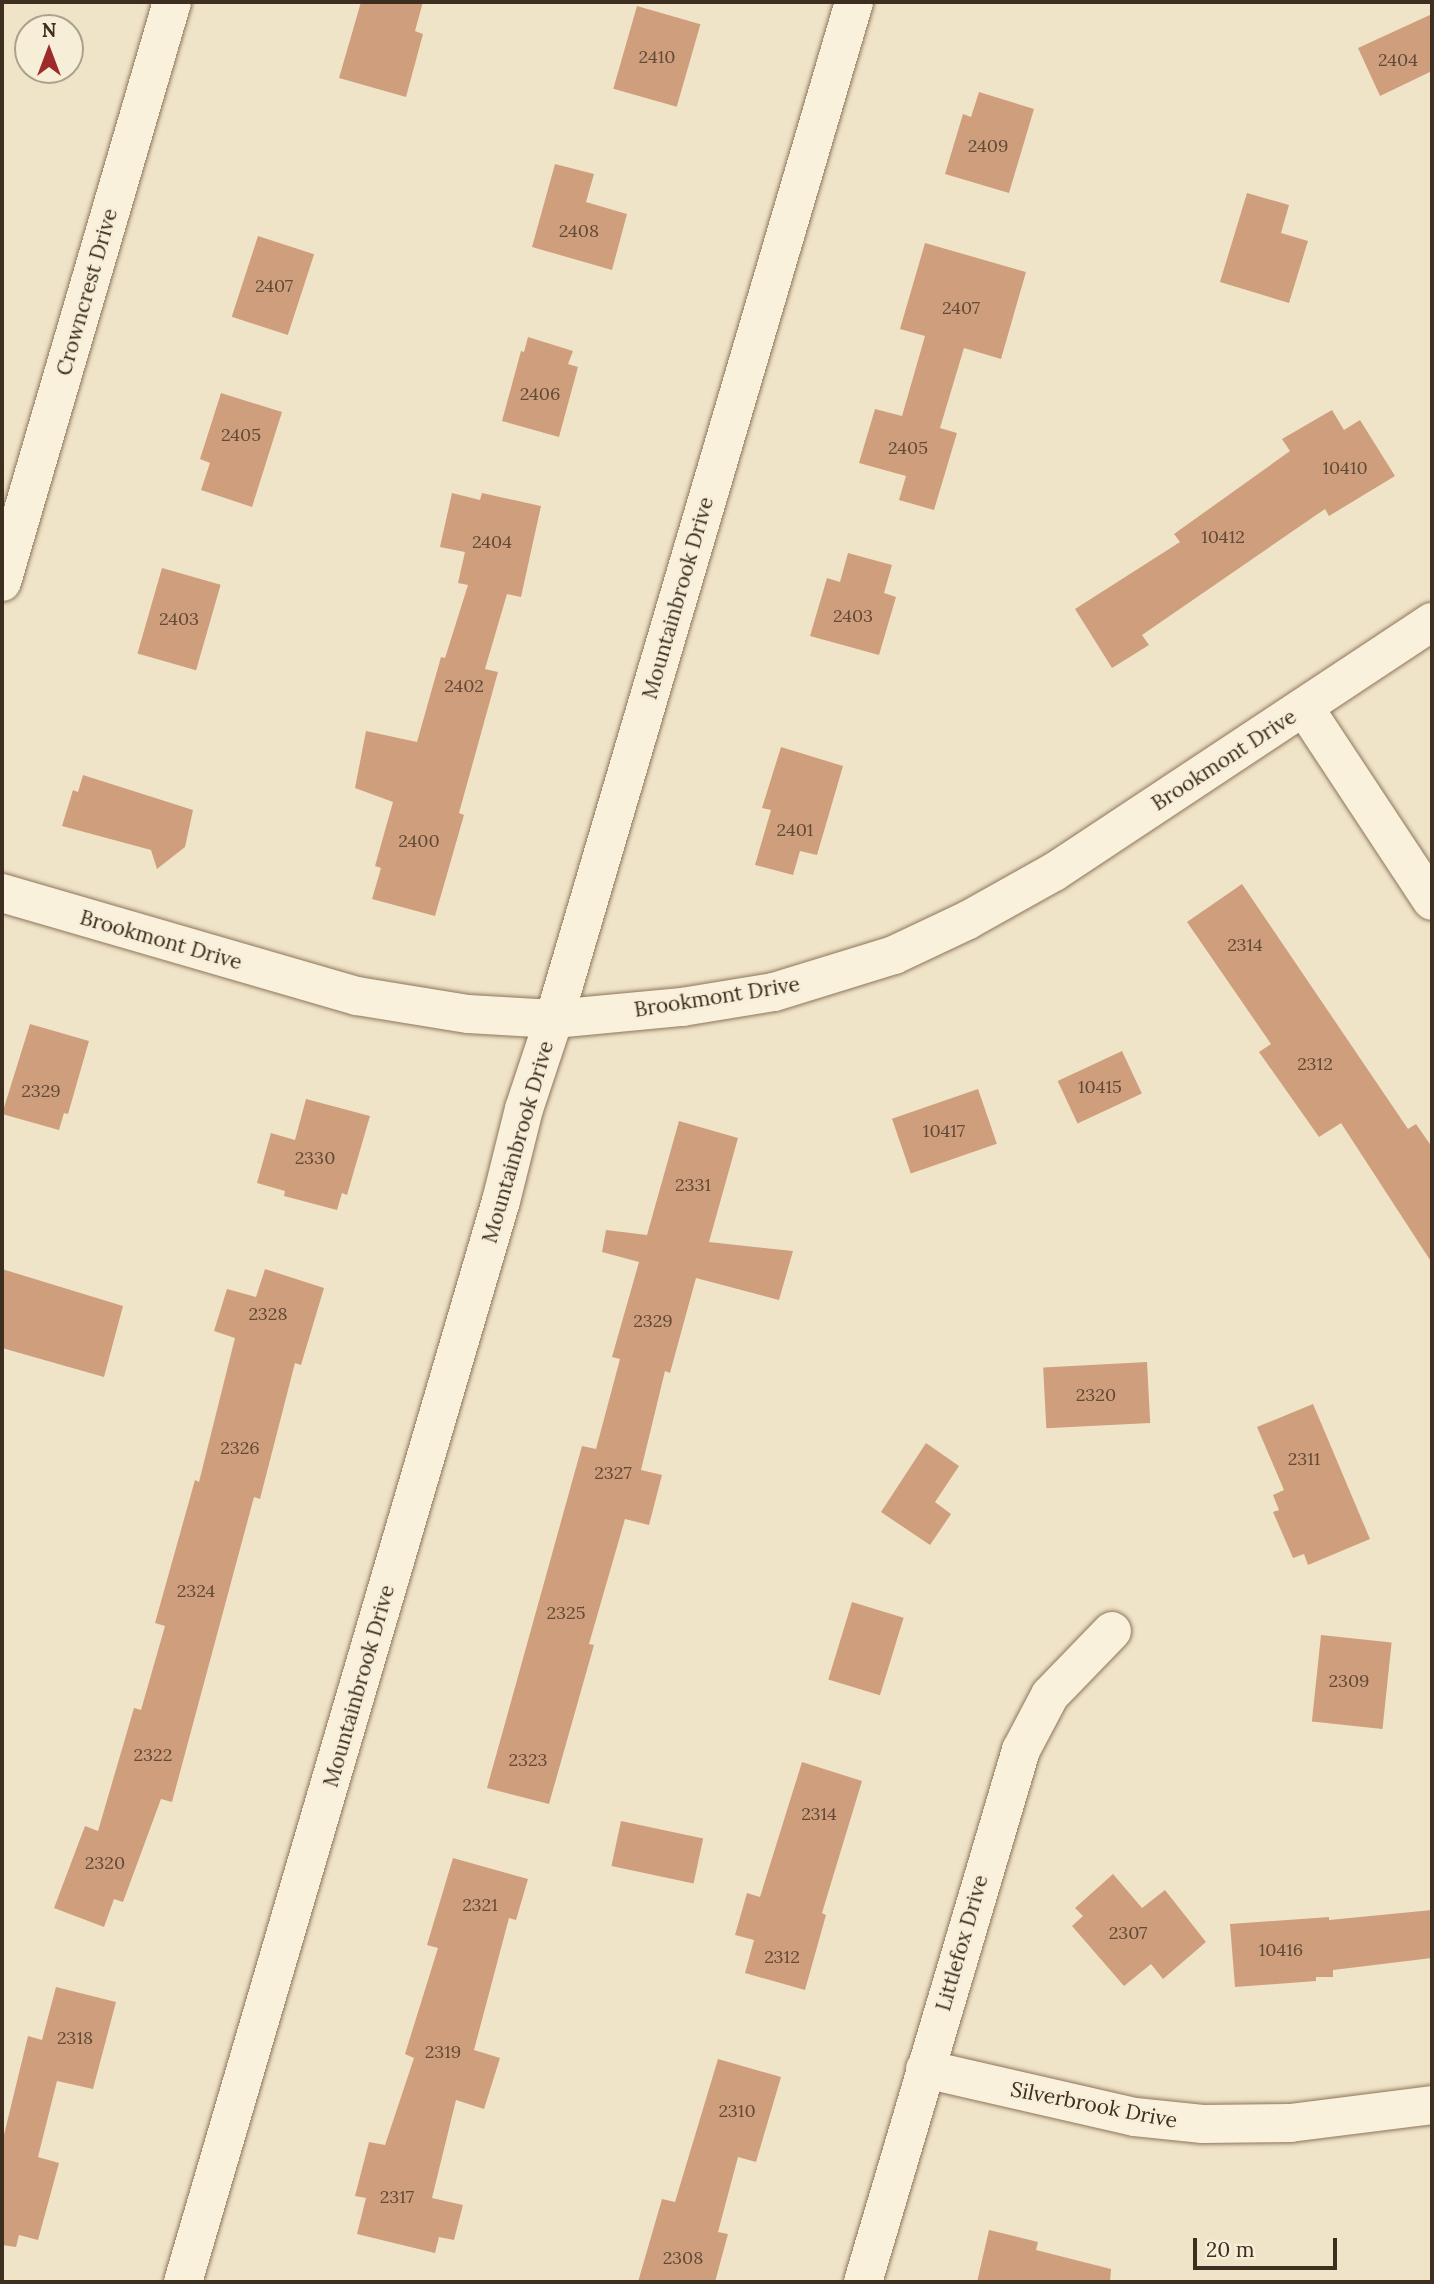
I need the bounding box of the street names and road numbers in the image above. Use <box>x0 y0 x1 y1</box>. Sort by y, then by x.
street label: Crowncrest Drive <box>51 206 123 378</box>
street label: Mountainbrook Drive <box>637 494 719 702</box>
street label: Brookmont Drive <box>1147 704 1301 816</box>
street label: Brookmont Drive <box>77 905 245 975</box>
street label: Brookmont Drive <box>632 971 802 1023</box>
street label: Mountainbrook Drive <box>477 1038 559 1246</box>
street label: Mountainbrook Drive <box>318 1582 400 1790</box>
street label: Littlefox Drive <box>931 1872 993 2014</box>
street label: Silverbrook Drive <box>1009 2076 1179 2134</box>

